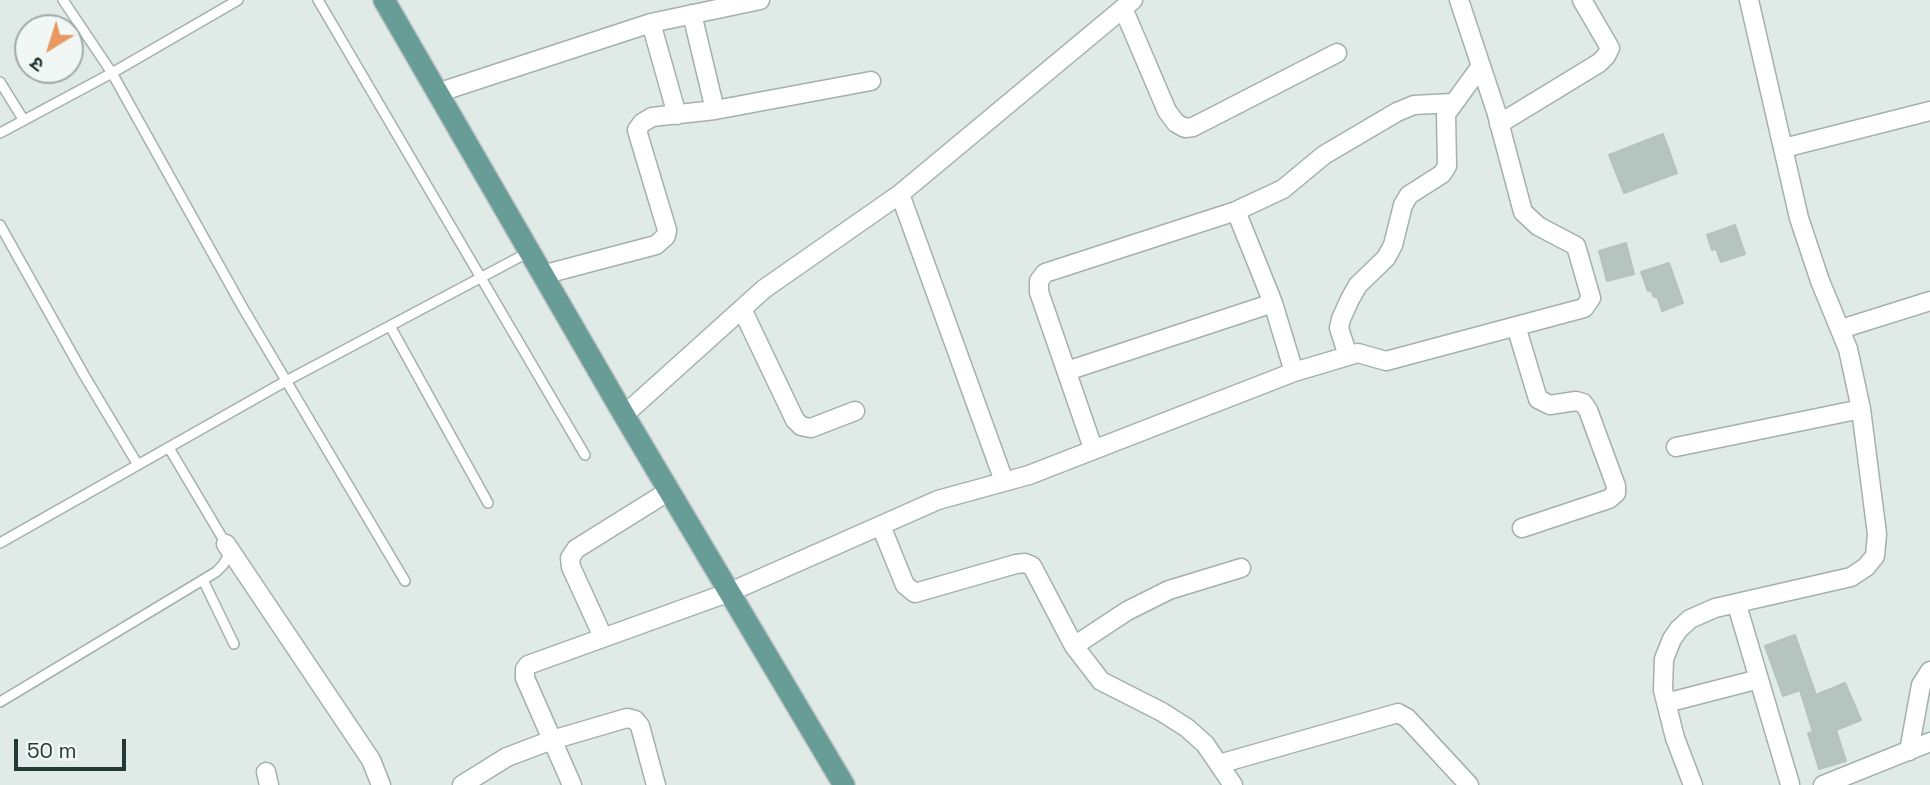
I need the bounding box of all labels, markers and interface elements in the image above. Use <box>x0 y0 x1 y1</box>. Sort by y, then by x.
north arrow <box>14 14 84 84</box>
text: उ <box>25 51 49 78</box>
scale bar <box>18 726 130 770</box>
text: 50 m <box>27 737 77 764</box>

